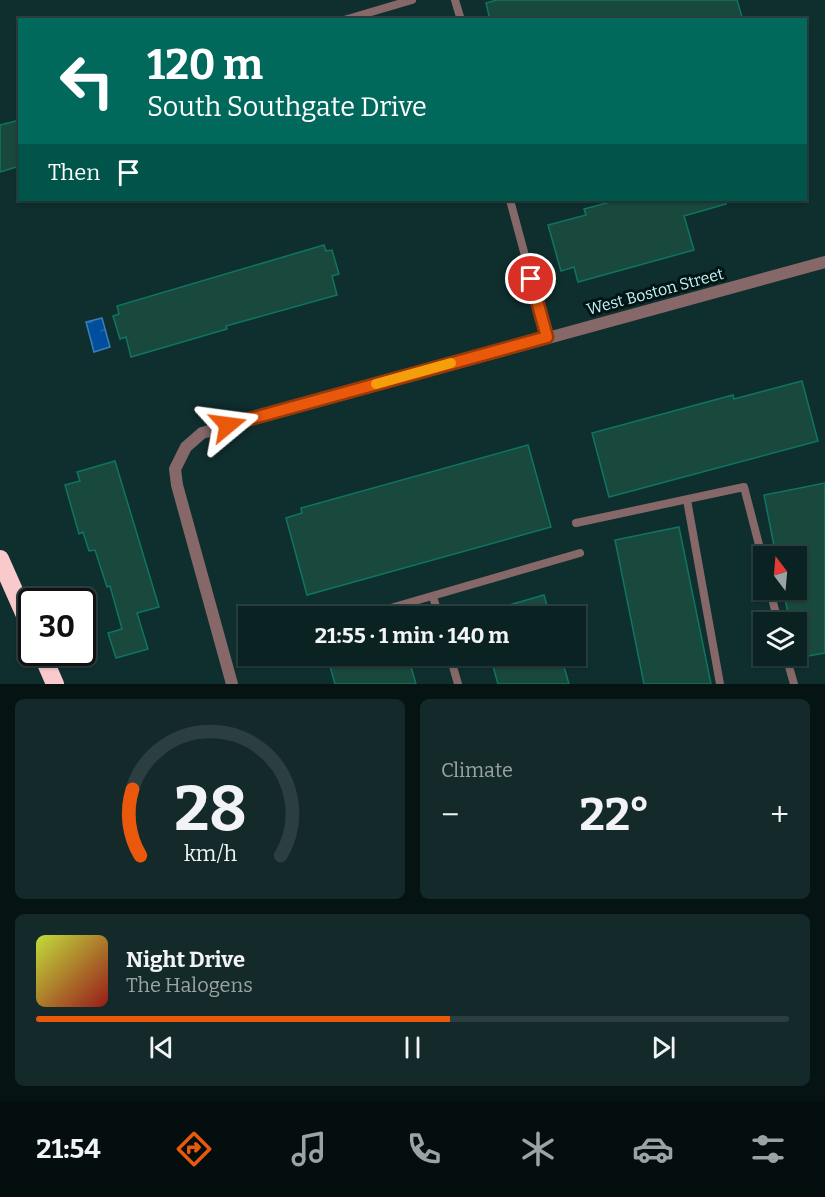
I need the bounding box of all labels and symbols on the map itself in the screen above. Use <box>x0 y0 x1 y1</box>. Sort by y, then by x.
pin <box>505 253 556 304</box>
street label: West Boston Street <box>585 264 726 319</box>
position arrow <box>196 393 260 457</box>
north arrow <box>753 546 807 600</box>
speed limit sign: 30 <box>18 588 96 666</box>

